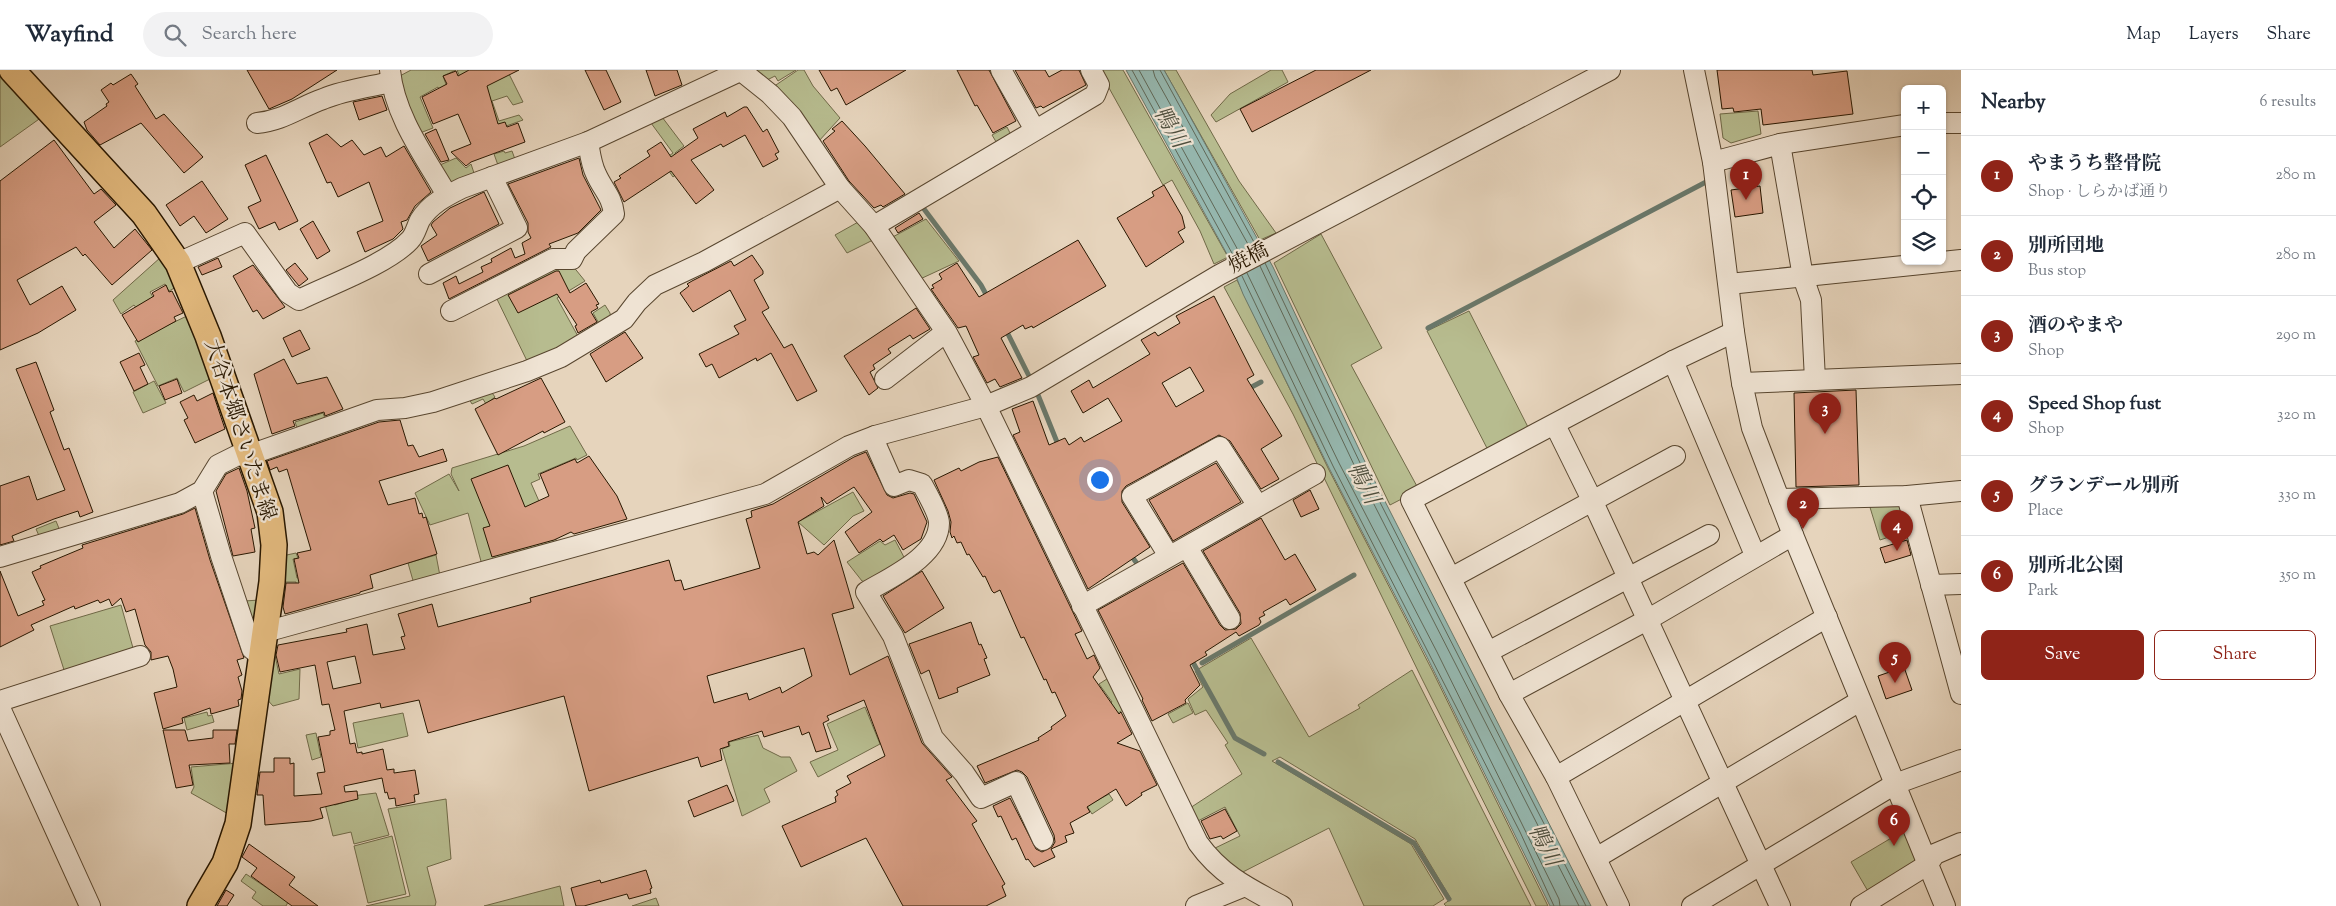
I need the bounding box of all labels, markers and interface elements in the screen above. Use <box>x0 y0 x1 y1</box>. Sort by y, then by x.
search box <box>143 12 493 57</box>
text: Wayfind <box>25 18 113 52</box>
icon: search <box>161 21 189 49</box>
text: Search here <box>201 21 297 48</box>
text: Map <box>2126 22 2161 48</box>
text: Layers <box>2189 22 2239 48</box>
text: Share <box>2267 22 2311 48</box>
map controls <box>1901 85 1946 265</box>
button: + <box>1901 85 1946 130</box>
text: Nearby <box>1981 88 2046 118</box>
text: 6 results <box>2260 91 2316 114</box>
water label: 鴨川 <box>1144 101 1195 157</box>
button: − <box>1901 130 1946 175</box>
text: やまうち整骨院 <box>2028 151 2161 178</box>
pin: 1 <box>1730 159 1762 200</box>
text: 1 <box>1994 164 2000 187</box>
text: 280 m <box>2275 164 2316 187</box>
button: locate <box>1901 175 1946 220</box>
text: Shop · しらかば通り <box>2028 181 2171 204</box>
button: layers <box>1901 220 1946 265</box>
text: 別所団地 <box>2028 233 2104 260</box>
street label: 焼橋 <box>1223 236 1275 282</box>
text: 2 <box>1993 244 2001 267</box>
text: 280 m <box>2275 244 2316 267</box>
text: Bus stop <box>2028 260 2086 283</box>
text: 酒のやまや <box>2028 313 2123 340</box>
text: 3 <box>1994 324 2000 347</box>
text: 290 m <box>2276 324 2316 347</box>
street label: 大谷本郷さいたま線 <box>196 335 282 525</box>
text: Shop <box>2028 340 2064 363</box>
text: Speed Shop fust <box>2028 391 2161 418</box>
pin: 3 <box>1809 393 1841 434</box>
text: 4 <box>1993 404 2001 427</box>
text: 320 m <box>2277 404 2316 427</box>
text: Shop <box>2028 418 2064 441</box>
water label: 鴨川 <box>1338 457 1387 513</box>
your location <box>1087 467 1113 493</box>
text: グランデール別所 <box>2028 473 2180 500</box>
text: 5 <box>1994 484 2000 507</box>
text: 330 m <box>2278 484 2316 507</box>
pin: 2 <box>1787 488 1819 529</box>
text: Place <box>2028 500 2063 523</box>
pin: 4 <box>1881 510 1913 551</box>
text: 別所北公園 <box>2028 553 2123 580</box>
text: 6 <box>1993 564 2001 587</box>
text: 350 m <box>2279 564 2316 587</box>
text: Park <box>2028 580 2059 603</box>
button: Save <box>1981 630 2144 680</box>
button: Share <box>2154 630 2316 680</box>
pin: 5 <box>1879 642 1911 683</box>
pin: 6 <box>1878 805 1910 846</box>
water label: 鴨川 <box>1519 819 1568 875</box>

